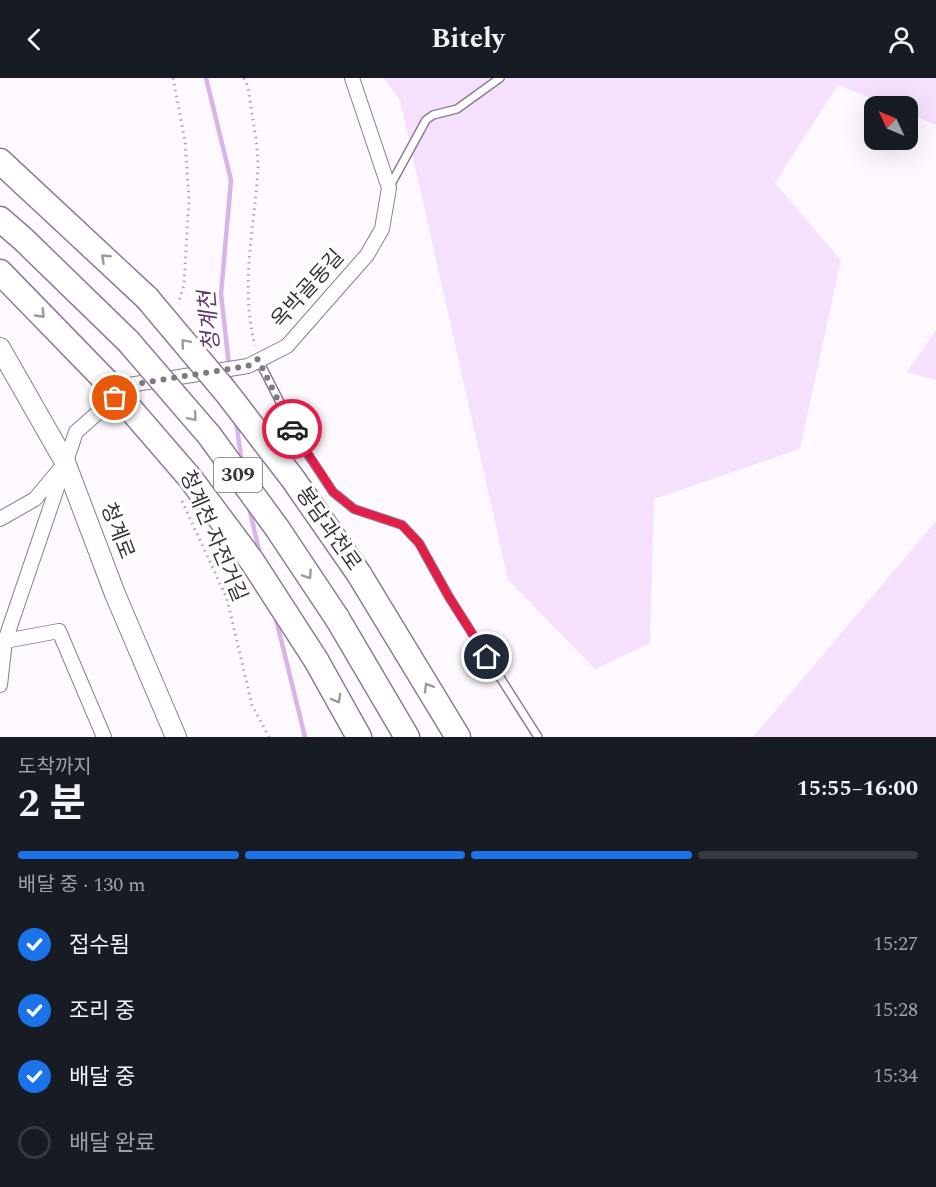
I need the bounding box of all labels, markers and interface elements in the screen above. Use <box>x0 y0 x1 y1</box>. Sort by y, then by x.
text: Bitely <box>431 18 505 60</box>
icon: back <box>18 23 51 56</box>
icon: person <box>885 23 918 56</box>
north arrow <box>864 96 918 150</box>
map controls <box>864 96 918 150</box>
street label: 옥박골동길 <box>264 242 352 336</box>
one-way arrow <box>101 254 112 265</box>
water label: 청계천 <box>191 287 229 353</box>
one-way arrow <box>34 308 45 318</box>
one-way arrow <box>181 339 192 350</box>
pin <box>89 372 140 423</box>
icon: bag <box>98 381 131 414</box>
courier <box>262 399 322 459</box>
one-way arrow <box>186 410 197 421</box>
icon: car <box>276 413 309 446</box>
road number: 309 <box>214 458 262 492</box>
street label: 청계천 자전거길 <box>171 465 255 607</box>
street label: 봉담과천로 <box>287 480 369 578</box>
street label: 청계로 <box>92 498 142 564</box>
one-way arrow <box>301 568 312 579</box>
pin <box>461 631 512 682</box>
icon: home <box>470 640 503 673</box>
one-way arrow <box>423 683 435 693</box>
one-way arrow <box>330 692 342 703</box>
text: 도착까지 <box>18 752 92 782</box>
text: 15:55–16:00 <box>796 772 918 805</box>
text: 2 분 <box>18 775 86 834</box>
text: 배달 중 · 130 m <box>18 870 145 900</box>
icon: check <box>18 928 51 961</box>
text: 접수됨 <box>69 929 130 962</box>
text: 15:27 <box>873 929 918 959</box>
icon: check <box>18 994 51 1027</box>
text: 조리 중 <box>69 995 135 1028</box>
text: 15:28 <box>873 995 918 1025</box>
icon: check <box>18 1060 51 1093</box>
text: 배달 중 <box>69 1061 135 1094</box>
text: 15:34 <box>873 1061 918 1091</box>
text: 배달 완료 <box>69 1127 155 1160</box>

